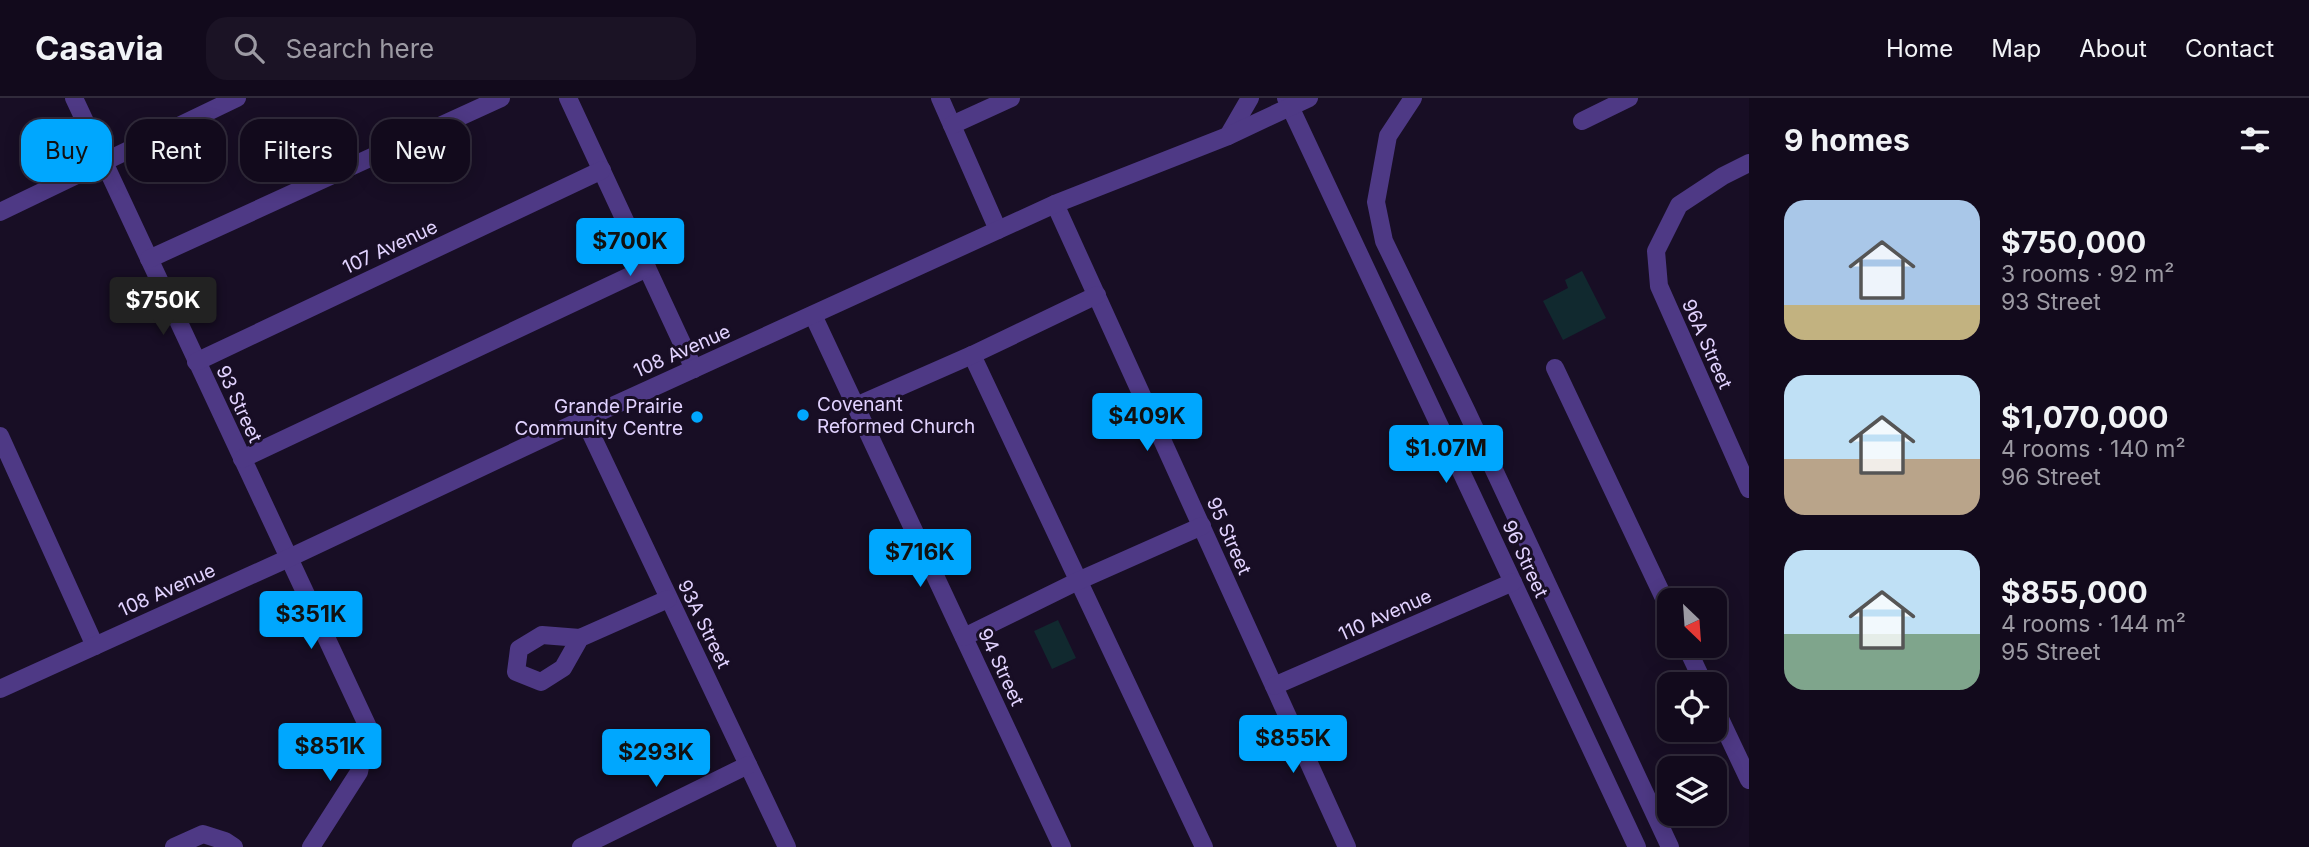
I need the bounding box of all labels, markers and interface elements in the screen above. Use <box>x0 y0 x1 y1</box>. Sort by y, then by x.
search box <box>206 17 696 80</box>
text: Casavia <box>35 28 164 68</box>
icon: search <box>230 29 268 67</box>
text: Search here <box>286 33 434 64</box>
text: Home <box>1886 34 1953 63</box>
text: Map <box>1991 34 2041 63</box>
text: About <box>2079 34 2147 63</box>
text: Contact <box>2185 34 2274 63</box>
chip: Buy <box>21 119 112 182</box>
chip: Rent <box>126 119 226 182</box>
chip: Filters <box>240 119 357 182</box>
chip: New <box>371 119 470 182</box>
icon: filters <box>2236 121 2274 159</box>
text: 9 homes <box>1784 122 1910 158</box>
street label: 107 Avenue <box>339 215 441 279</box>
pin: $700K <box>581 218 679 278</box>
text: $750,000 <box>2001 224 2146 260</box>
text: $700K <box>592 227 668 255</box>
icon: home <box>1840 228 1924 312</box>
text: 3 rooms · 92 m² <box>2001 260 2174 288</box>
pin: $750K <box>114 278 212 337</box>
text: $750K <box>126 286 200 314</box>
text: 93 Street <box>2001 288 2101 316</box>
street label: 96A Street <box>1677 296 1737 392</box>
street label: 108 Avenue <box>630 319 734 383</box>
street label: 93 Street <box>211 362 267 446</box>
place label: Covenant Reformed Church <box>817 393 975 438</box>
pin: $409K <box>1098 394 1196 453</box>
place label: Grande Prairie Community Centre <box>514 395 683 440</box>
text: $1,070,000 <box>2001 399 2169 435</box>
text: $409K <box>1108 402 1186 430</box>
icon: home <box>1840 403 1924 487</box>
marker: Covenant Reformed Church <box>795 407 811 423</box>
marker: Grande Prairie Community Centre <box>689 409 705 425</box>
pin: $1.07M <box>1389 426 1503 485</box>
text: $1.07M <box>1405 434 1487 462</box>
text: 4 rooms · 140 m² <box>2001 435 2186 463</box>
text: 96 Street <box>2001 463 2101 491</box>
street label: 95 Street <box>1202 494 1256 578</box>
street label: 96 Street <box>1497 517 1553 601</box>
pin: $716K <box>871 530 969 589</box>
text: $716K <box>885 538 955 566</box>
street label: 108 Avenue <box>115 558 219 622</box>
text: $855,000 <box>2001 574 2148 610</box>
street label: 93A Street <box>673 576 735 672</box>
icon: home <box>1840 578 1924 662</box>
street label: 110 Avenue <box>1335 584 1435 646</box>
north arrow <box>1657 588 1727 658</box>
map controls <box>1657 588 1727 826</box>
pin: $351K <box>262 592 360 651</box>
text: $351K <box>275 600 347 628</box>
text: 4 rooms · 144 m² <box>2001 610 2186 638</box>
street label: 94 Street <box>973 625 1029 709</box>
text: 95 Street <box>2001 638 2101 666</box>
button: locate <box>1657 672 1727 742</box>
pin: $855K <box>1244 716 1342 775</box>
pin: $851K <box>281 724 379 783</box>
text: $855K <box>1255 724 1331 752</box>
pin: $293K <box>607 730 705 789</box>
text: $851K <box>294 732 366 760</box>
text: $293K <box>618 738 694 766</box>
button: layers <box>1657 756 1727 826</box>

